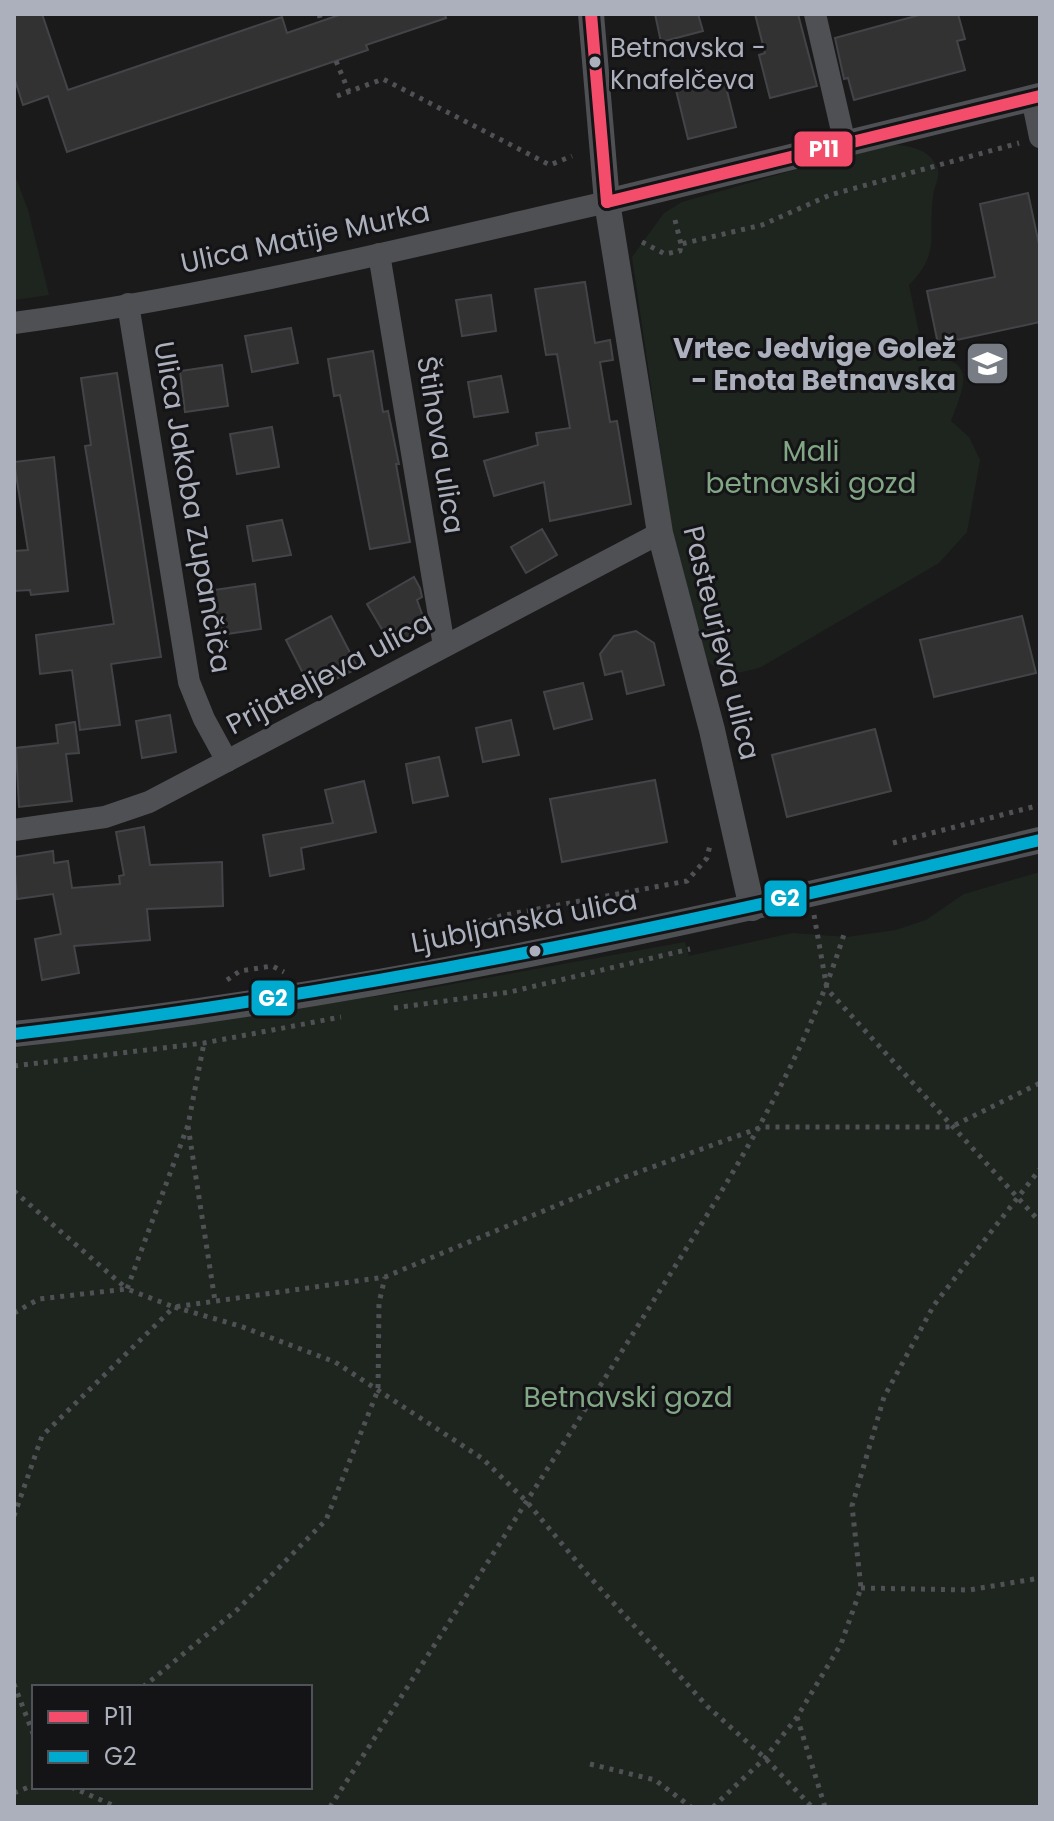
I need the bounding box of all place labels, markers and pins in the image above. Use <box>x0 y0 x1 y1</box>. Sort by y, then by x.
place label: Betnavska - Knafelčeva <box>610 30 766 98</box>
marker: Betnavska - Knafelčeva <box>587 54 603 70</box>
place label: Vrtec Jedvige Golež - Enota Betnavska <box>673 329 956 400</box>
school or university icon: Vrtec Jedvige Golež - Enota Betnavska <box>963 340 1011 388</box>
unlabelled marker <box>527 943 543 959</box>

